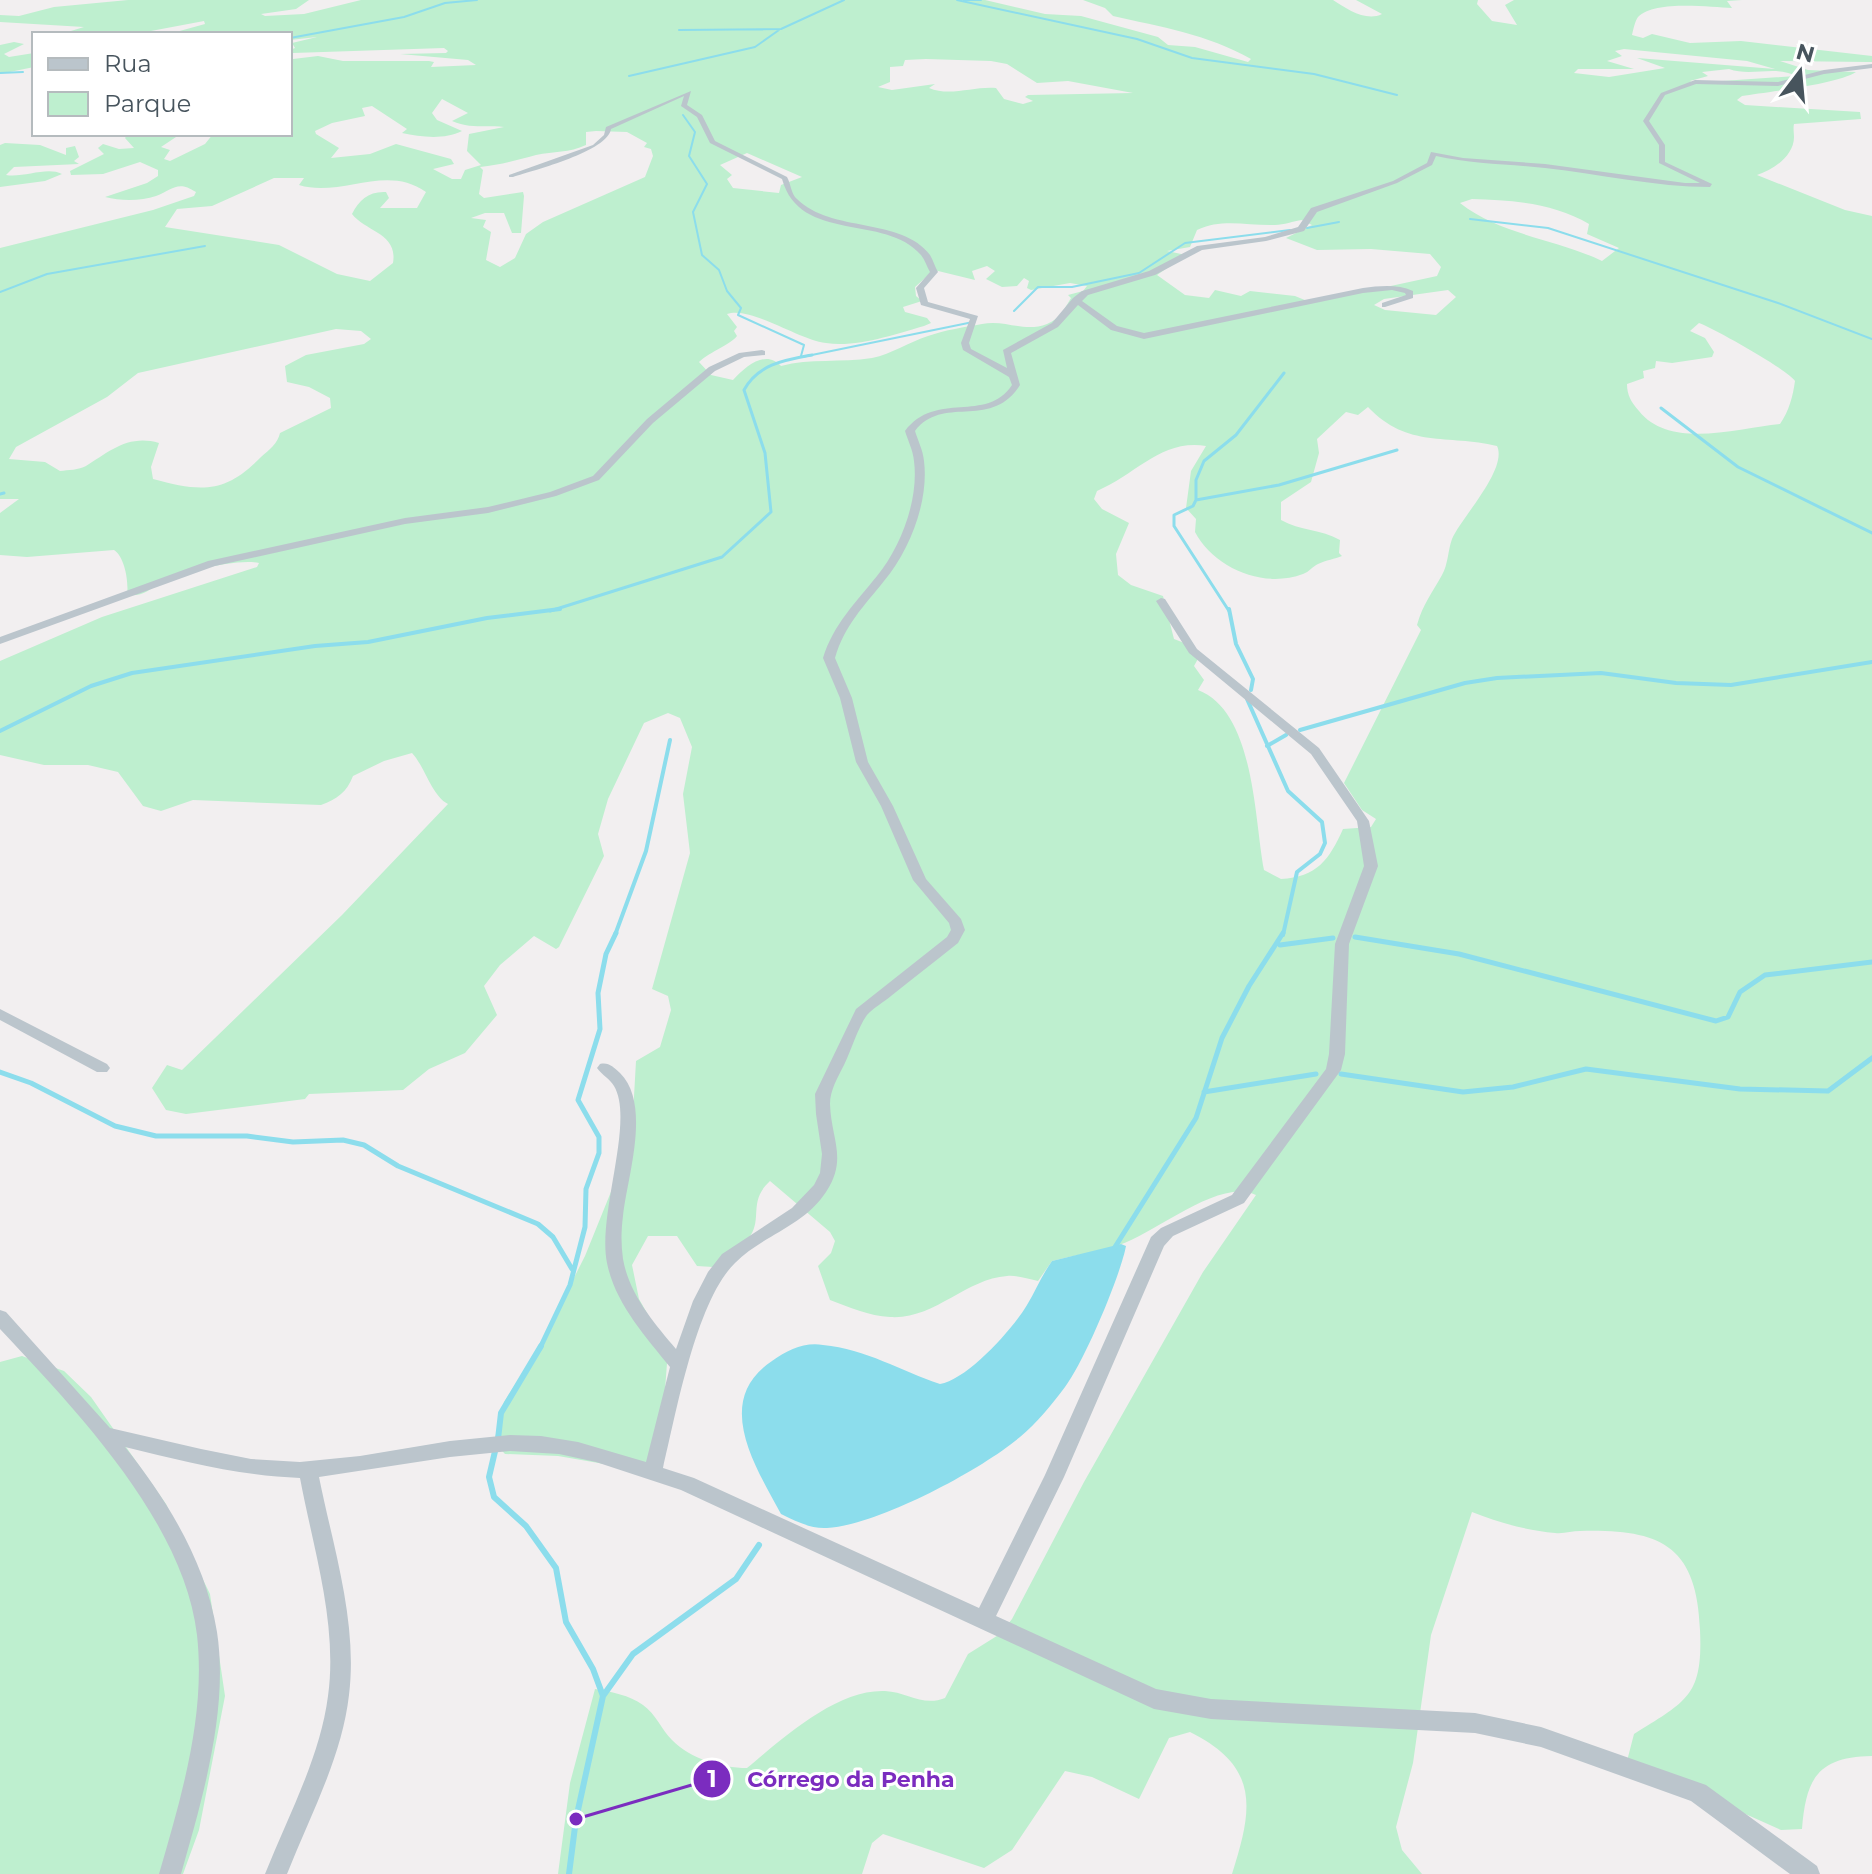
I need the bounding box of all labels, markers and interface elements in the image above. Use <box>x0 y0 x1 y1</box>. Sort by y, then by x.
legend <box>32 32 292 136</box>
north arrow <box>1760 32 1840 112</box>
text: N <box>1793 38 1818 69</box>
text: Rua <box>104 49 152 78</box>
text: Parque <box>104 89 191 118</box>
callout: Córrego da Penha <box>692 1756 971 1802</box>
text: 1 <box>707 1764 717 1793</box>
text: Córrego da Penha <box>747 1766 955 1793</box>

